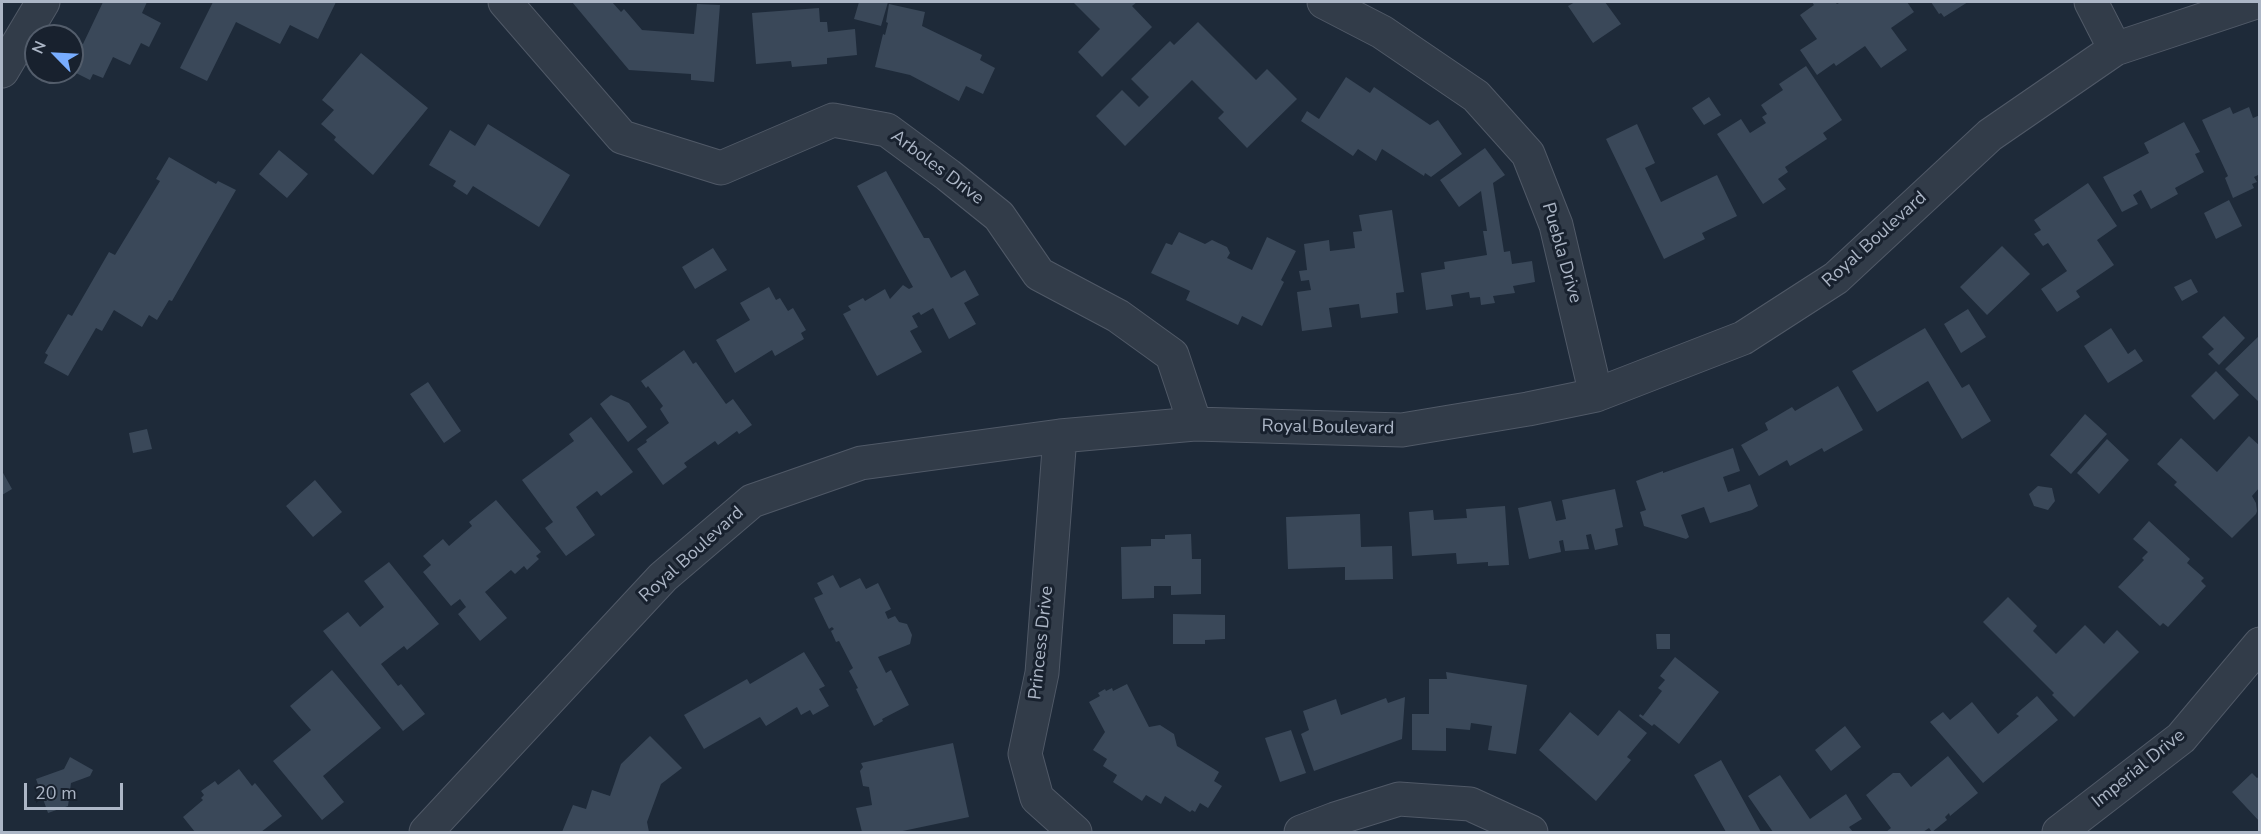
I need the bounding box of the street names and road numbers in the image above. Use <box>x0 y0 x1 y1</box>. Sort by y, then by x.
street label: Arboles Drive <box>886 126 988 210</box>
street label: Royal Boulevard <box>1818 188 1932 292</box>
street label: Puebla Drive <box>1536 200 1586 306</box>
street label: Royal Boulevard <box>1261 416 1395 440</box>
street label: Royal Boulevard <box>635 503 749 607</box>
street label: Princess Drive <box>1025 585 1059 701</box>
street label: Imperial Drive <box>2088 725 2190 813</box>

